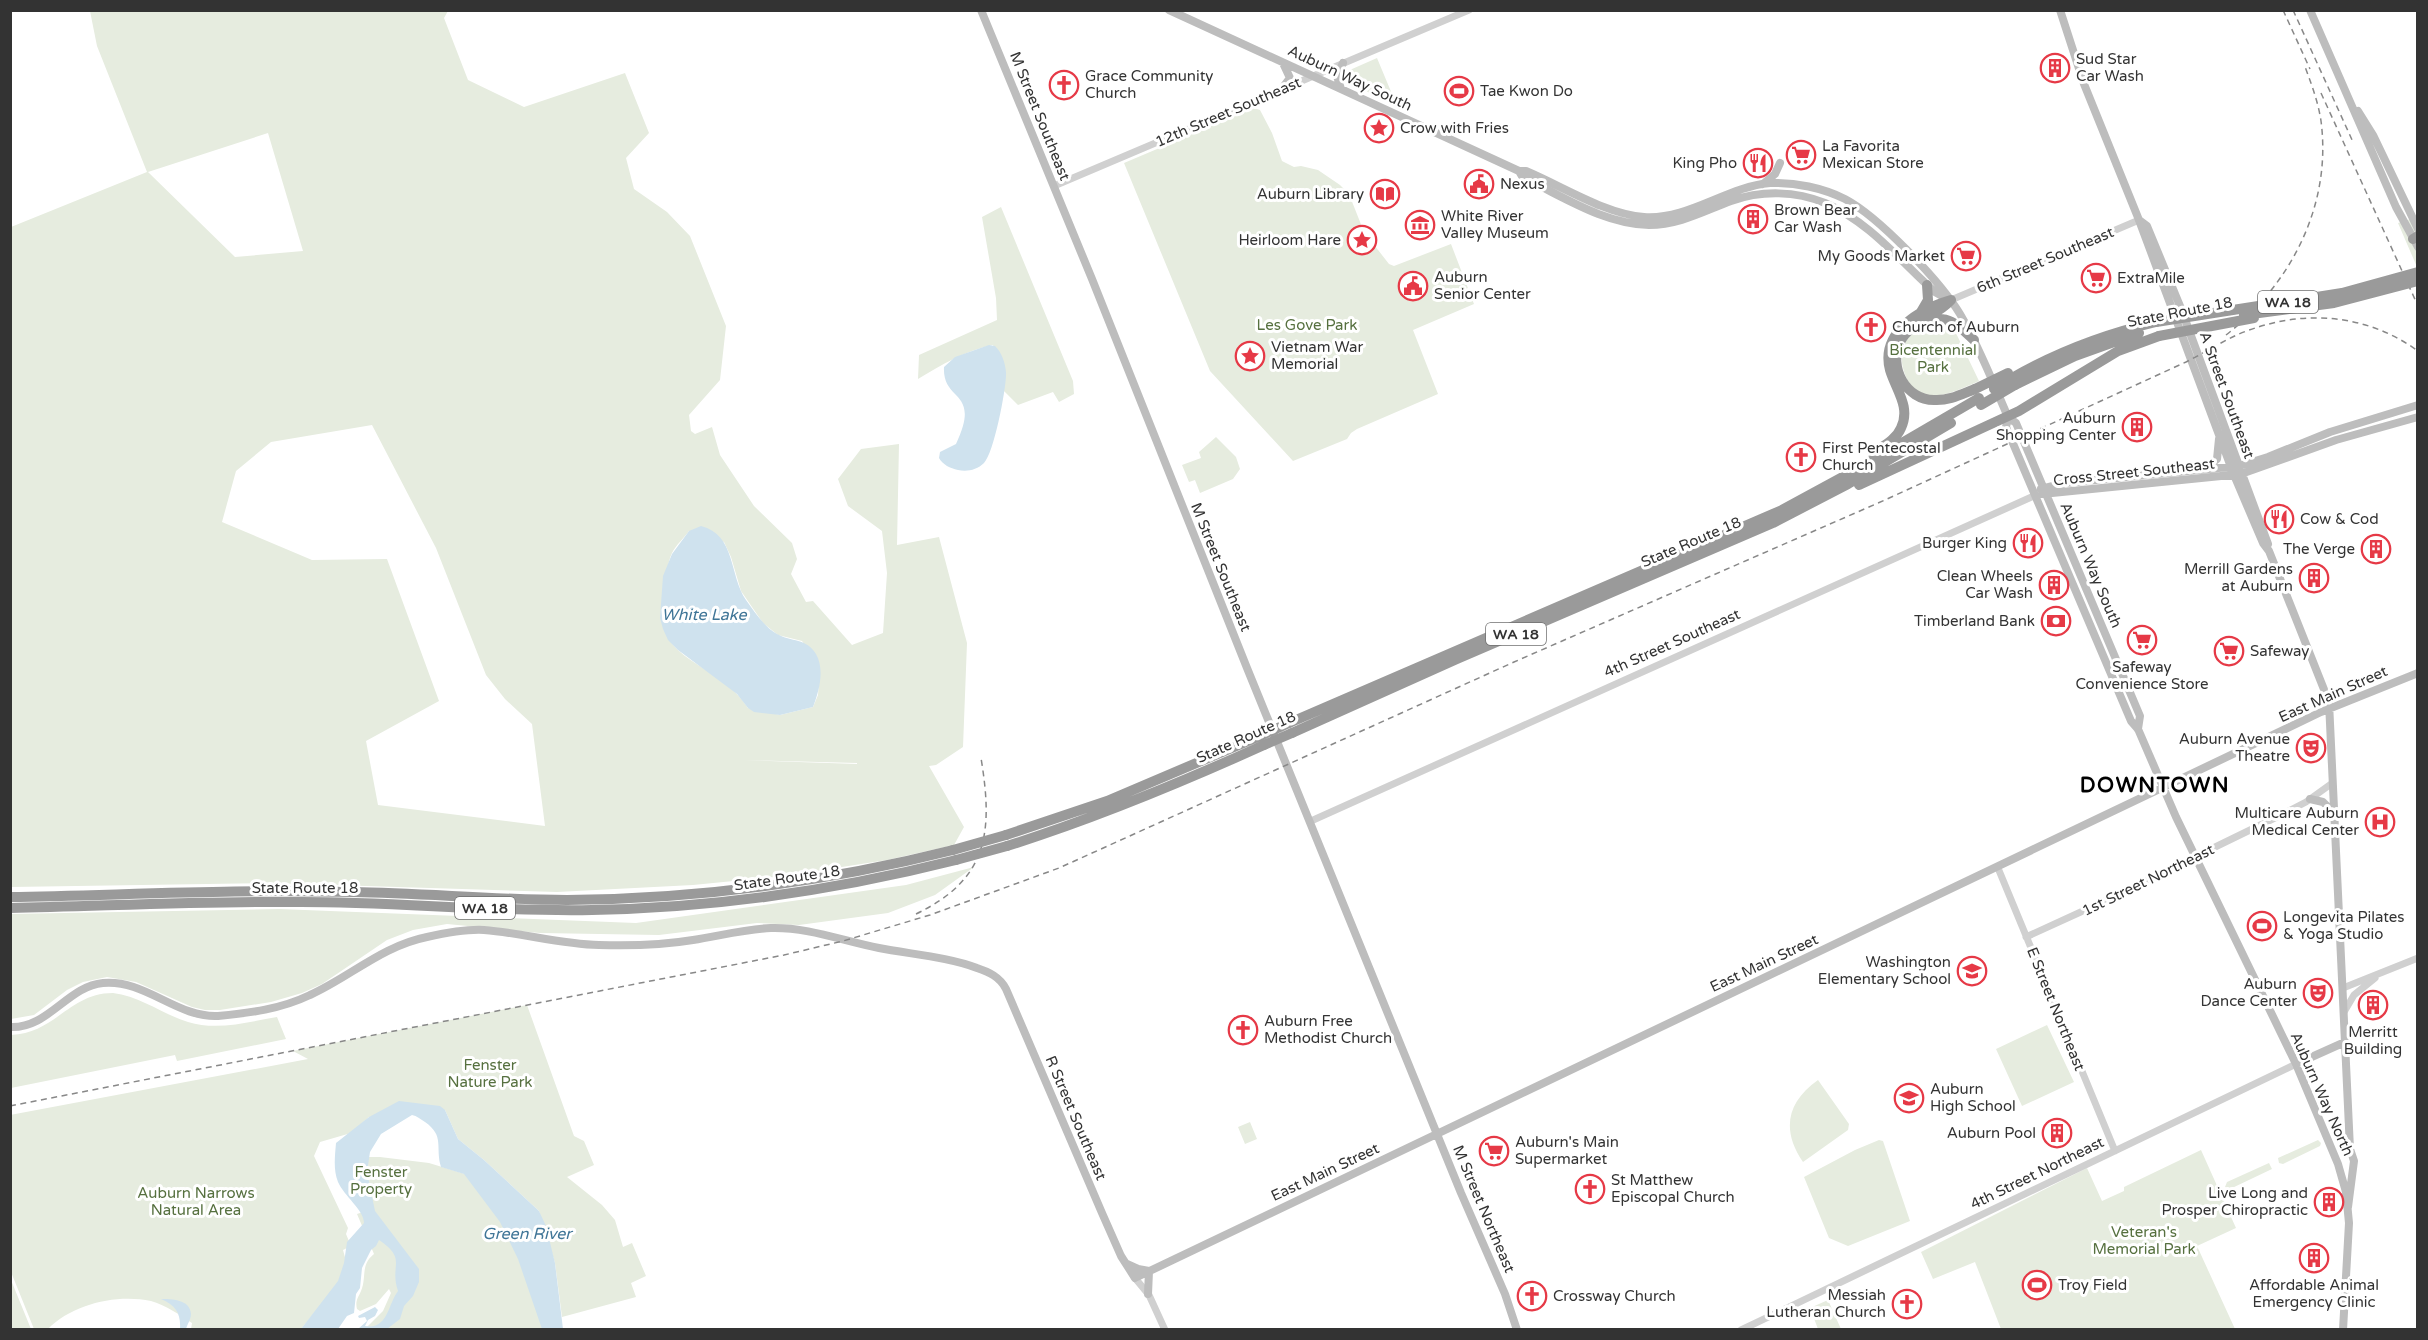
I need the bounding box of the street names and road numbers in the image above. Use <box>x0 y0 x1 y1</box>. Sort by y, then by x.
street label: Auburn Way South <box>1285 41 1415 115</box>
street label: M Street Southeast <box>1006 49 1074 183</box>
street label: 12th Street Southeast <box>1152 73 1304 151</box>
street label: 6th Street Southeast <box>1974 223 2116 297</box>
road number: WA 18 <box>2258 291 2318 313</box>
street label: State Route 18 <box>2126 293 2234 331</box>
street label: A Street Southeast <box>2196 329 2258 461</box>
street label: Cross Street Southeast <box>2052 455 2216 489</box>
street label: M Street Southeast <box>1187 500 1255 634</box>
street label: Auburn Way South <box>2056 500 2126 630</box>
street label: State Route 18 <box>1638 513 1744 571</box>
street label: 4th Street Southeast <box>1601 605 1743 681</box>
road number: WA 18 <box>1486 623 1546 645</box>
street label: East Main Street <box>2276 662 2390 726</box>
street label: State Route 18 <box>1194 707 1298 767</box>
street label: 1st Street Northeast <box>2079 840 2217 920</box>
street label: State Route 18 <box>733 862 841 894</box>
street label: State Route 18 <box>252 879 358 897</box>
road number: WA 18 <box>455 897 515 919</box>
street label: East Main Street <box>1707 930 1821 996</box>
street label: E Street Northeast <box>2023 945 2089 1074</box>
street label: Auburn Way North <box>2287 1029 2357 1159</box>
street label: R Street Southeast <box>1042 1053 1110 1183</box>
street label: 4th Street Northeast <box>1967 1133 2107 1213</box>
street label: East Main Street <box>1268 1139 1382 1205</box>
street label: M Street Northeast <box>1449 1143 1519 1276</box>

